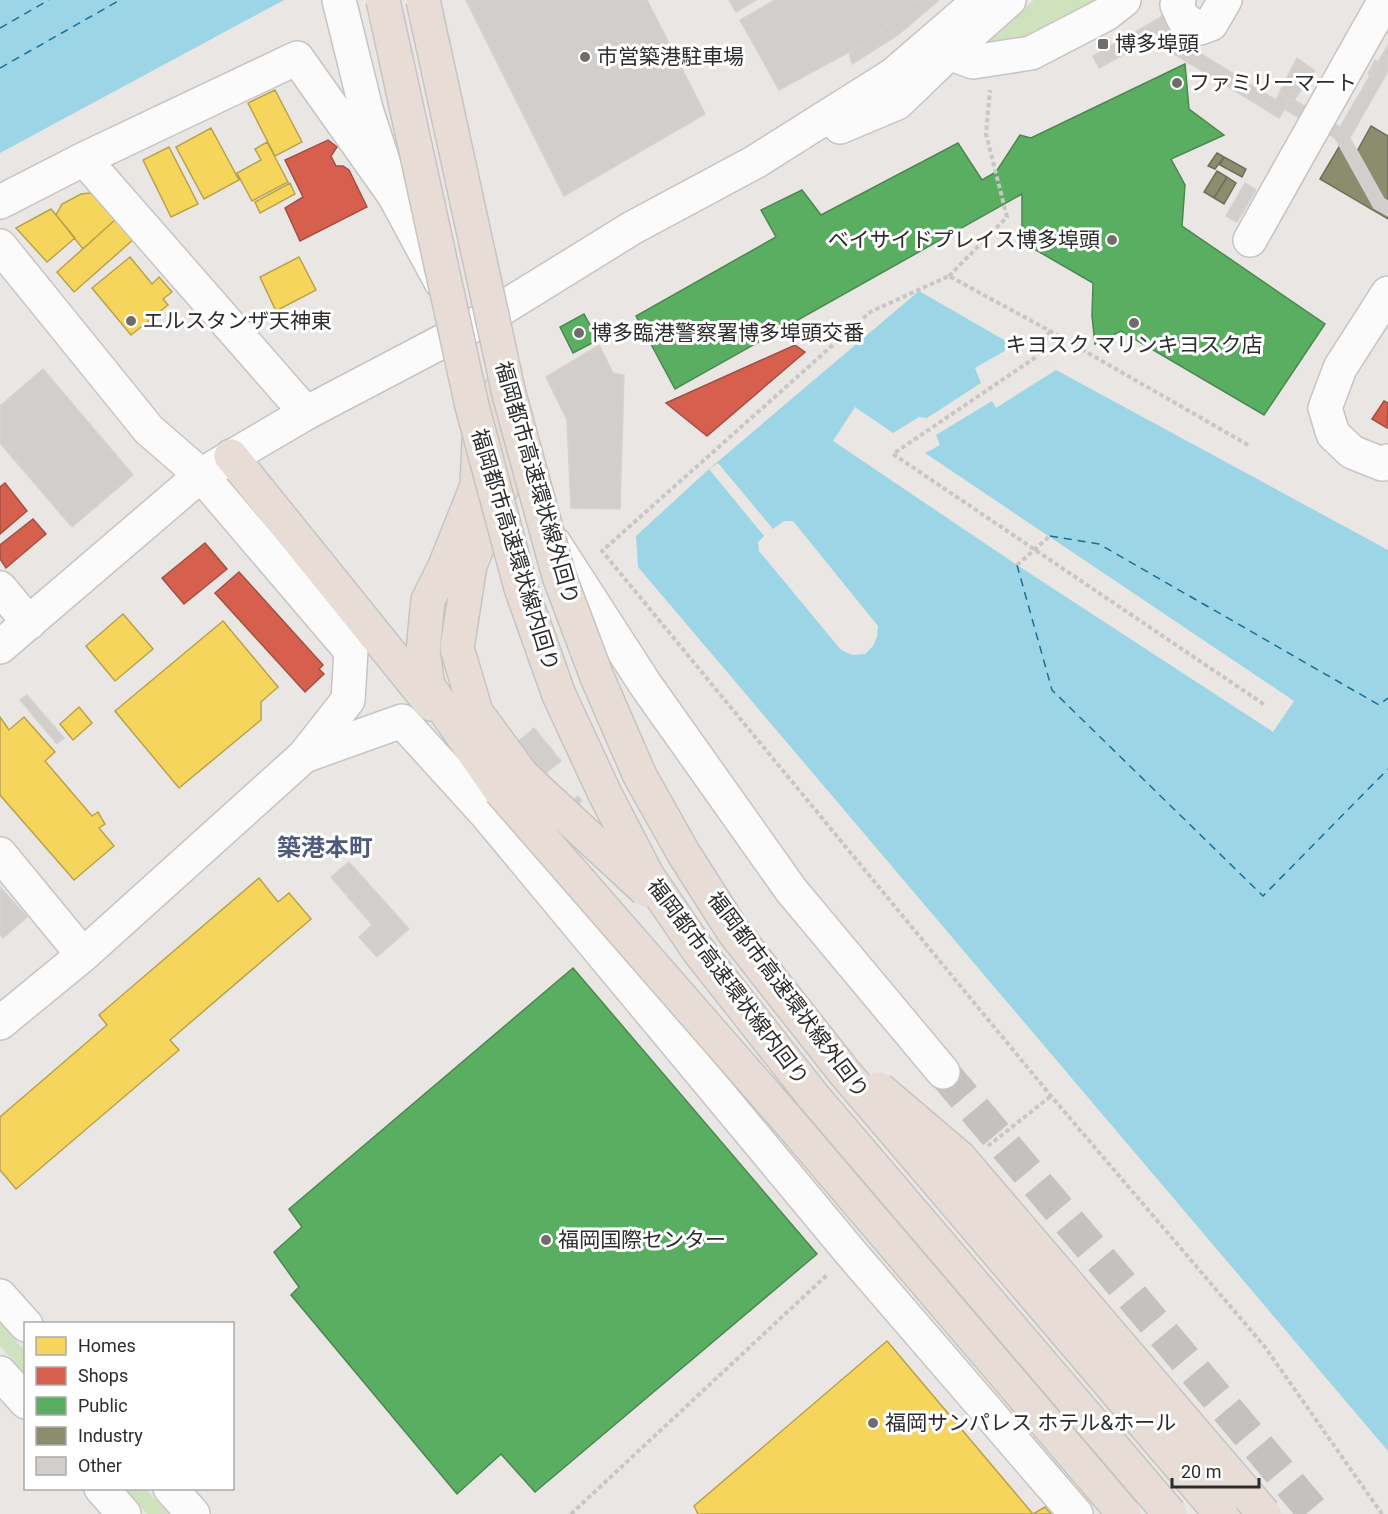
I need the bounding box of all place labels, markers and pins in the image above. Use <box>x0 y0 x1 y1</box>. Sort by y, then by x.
place label: 博多埠頭 <box>1115 32 1199 56</box>
marker: 博多埠頭 <box>1096 37 1110 51</box>
place label: 市営築港駐車場 <box>597 45 744 69</box>
marker: 市営築港駐車場 <box>578 50 592 64</box>
place label: ファミリーマート <box>1189 71 1357 95</box>
marker: ファミリーマート <box>1170 76 1184 90</box>
place label: ベイサイドプレイス博多埠頭 <box>828 228 1100 252</box>
marker: ベイサイドプレイス博多埠頭 <box>1105 233 1119 247</box>
place label: エルスタンザ天神東 <box>143 309 332 333</box>
marker: エルスタンザ天神東 <box>124 314 138 328</box>
marker: キヨスク マリンキヨスク店 <box>1127 316 1141 330</box>
place label: 博多臨港警察署博多埠頭交番 <box>591 321 864 345</box>
marker: 博多臨港警察署博多埠頭交番 <box>572 326 586 340</box>
place label: キヨスク マリンキヨスク店 <box>1005 333 1263 357</box>
place label: 福岡国際センター <box>558 1228 726 1252</box>
marker: 福岡国際センター <box>539 1233 553 1247</box>
place label: 福岡サンパレス ホテル&ホール <box>885 1411 1176 1435</box>
marker: 福岡サンパレス ホテル&ホール <box>866 1416 880 1430</box>

